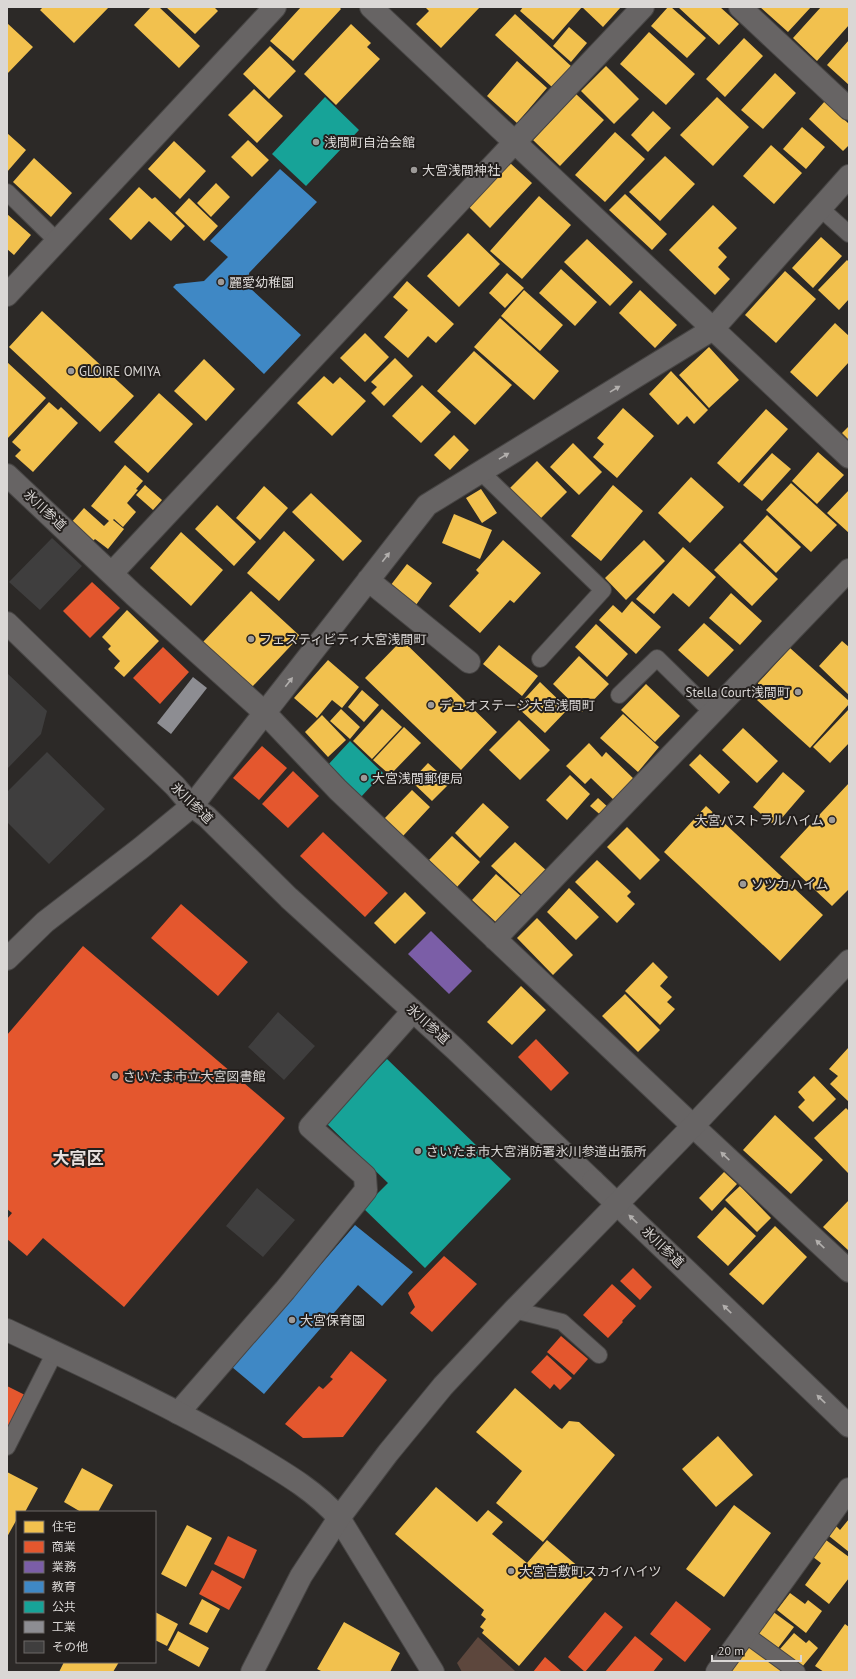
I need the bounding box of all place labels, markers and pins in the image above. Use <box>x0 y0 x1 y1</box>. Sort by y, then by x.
place label: 浅間町自治会館 <box>324 134 415 151</box>
marker: 浅間町自治会館 <box>311 137 321 147</box>
place label: 大宮浅間神社 <box>422 162 500 179</box>
marker: 大宮浅間神社 <box>409 165 419 175</box>
place label: 麗愛幼稚園 <box>229 274 294 291</box>
marker: 麗愛幼稚園 <box>216 277 226 287</box>
place label: GLOIRE OMIYA <box>79 363 161 380</box>
marker: GLOIRE OMIYA <box>66 366 76 376</box>
place label: フェスティビティ大宮浅間町 <box>259 631 426 648</box>
marker: フェスティビティ大宮浅間町 <box>246 634 256 644</box>
place label: Stella Court浅間町 <box>686 684 790 701</box>
marker: Stella Court浅間町 <box>793 687 803 697</box>
place label: デュオステージ大宮浅間町 <box>439 697 595 714</box>
marker: デュオステージ大宮浅間町 <box>426 700 436 710</box>
place label: 大宮浅間郵便局 <box>372 770 463 787</box>
marker: 大宮浅間郵便局 <box>359 773 369 783</box>
place label: 大宮パストラルハイム <box>695 812 824 829</box>
marker: 大宮パストラルハイム <box>827 815 837 825</box>
place label: ソツカハイム <box>751 876 828 893</box>
marker: ソツカハイム <box>738 879 748 889</box>
place label: さいたま市立大宮図書館 <box>123 1068 266 1085</box>
marker: さいたま市立大宮図書館 <box>110 1071 120 1081</box>
place label: さいたま市大宮消防署氷川参道出張所 <box>426 1143 647 1160</box>
marker: さいたま市大宮消防署氷川参道出張所 <box>413 1146 423 1156</box>
place label: 大宮保育園 <box>300 1312 365 1329</box>
marker: 大宮保育園 <box>287 1315 297 1325</box>
place label: 大宮吉敷町スカイハイツ <box>519 1563 661 1580</box>
marker: 大宮吉敷町スカイハイツ <box>506 1566 516 1576</box>

